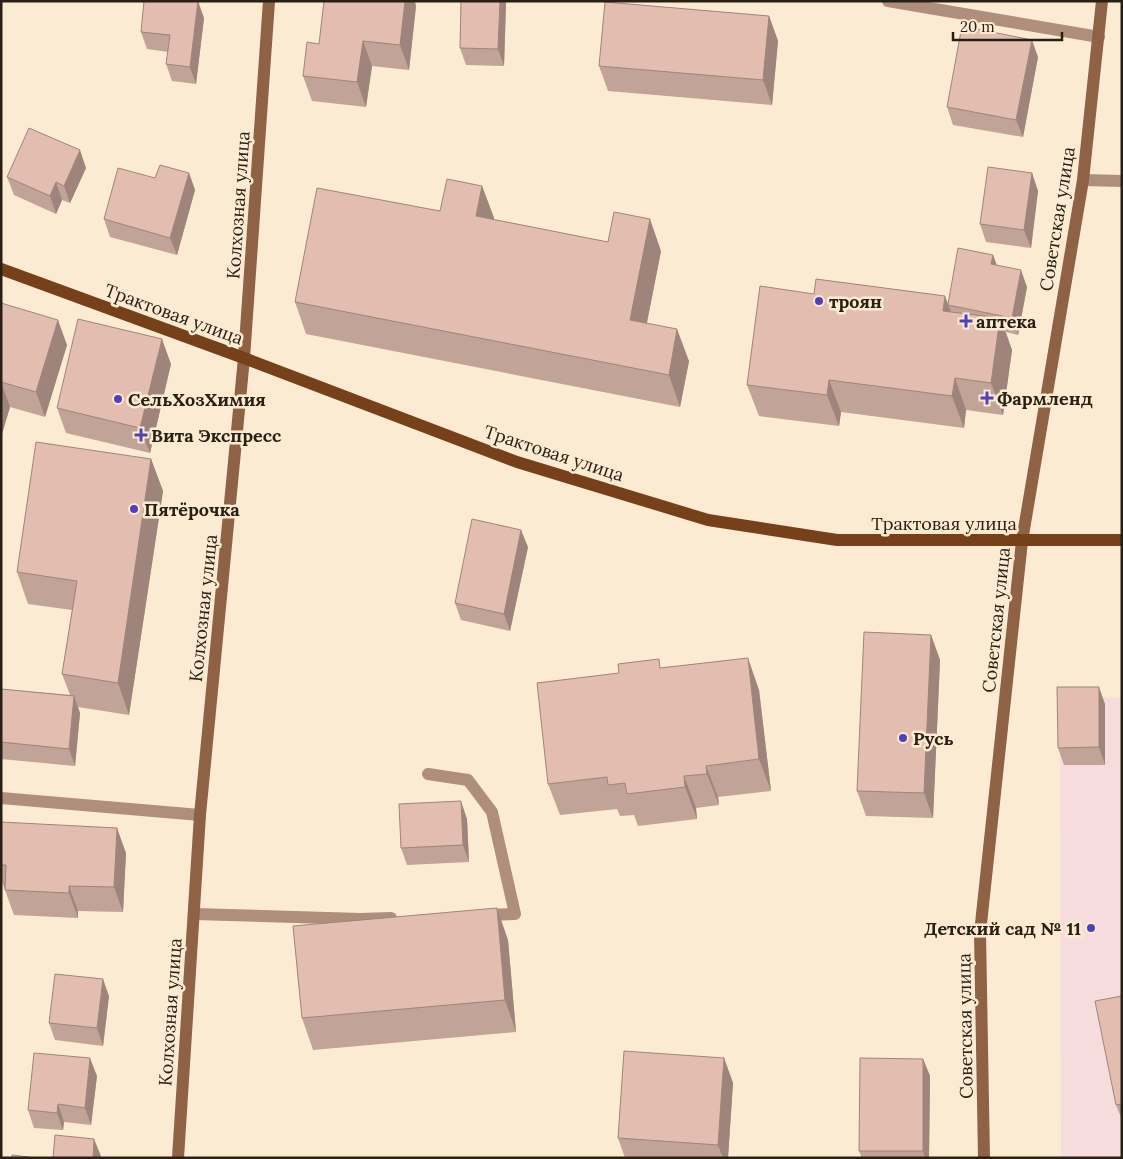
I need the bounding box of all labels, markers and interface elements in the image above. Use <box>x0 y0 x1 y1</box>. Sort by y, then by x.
scale bar <box>953 10 1062 42</box>
text: 20 m <box>960 17 995 36</box>
street label: Колхозная улица <box>221 130 255 280</box>
street label: Советская улица <box>1034 145 1080 293</box>
street label: Трактовая улица <box>102 278 246 350</box>
place label: троян <box>829 290 882 313</box>
marker: троян <box>813 295 825 307</box>
place label: аптека <box>976 310 1037 333</box>
marker: аптека <box>960 315 972 327</box>
place label: Фармленд <box>997 387 1093 410</box>
place label: СельХозХимия <box>128 388 266 411</box>
marker: Фармленд <box>981 392 993 404</box>
marker: СельХозХимия <box>112 393 124 405</box>
street label: Трактовая улица <box>481 420 627 486</box>
place label: Вита Экспресс <box>151 424 282 447</box>
marker: Вита Экспресс <box>135 429 147 441</box>
place label: Пятёрочка <box>144 498 240 521</box>
marker: Пятёрочка <box>128 503 140 515</box>
street label: Трактовая улица <box>871 512 1017 535</box>
street label: Колхозная улица <box>184 533 222 683</box>
street label: Советская улица <box>977 546 1015 694</box>
place label: Русь <box>913 727 954 750</box>
marker: Русь <box>897 732 909 744</box>
place label: Детский сад № 11 <box>924 917 1081 940</box>
marker: Детский сад № 11 <box>1085 922 1097 934</box>
street label: Колхозная улица <box>153 937 187 1087</box>
street label: Советская улица <box>952 953 978 1099</box>

